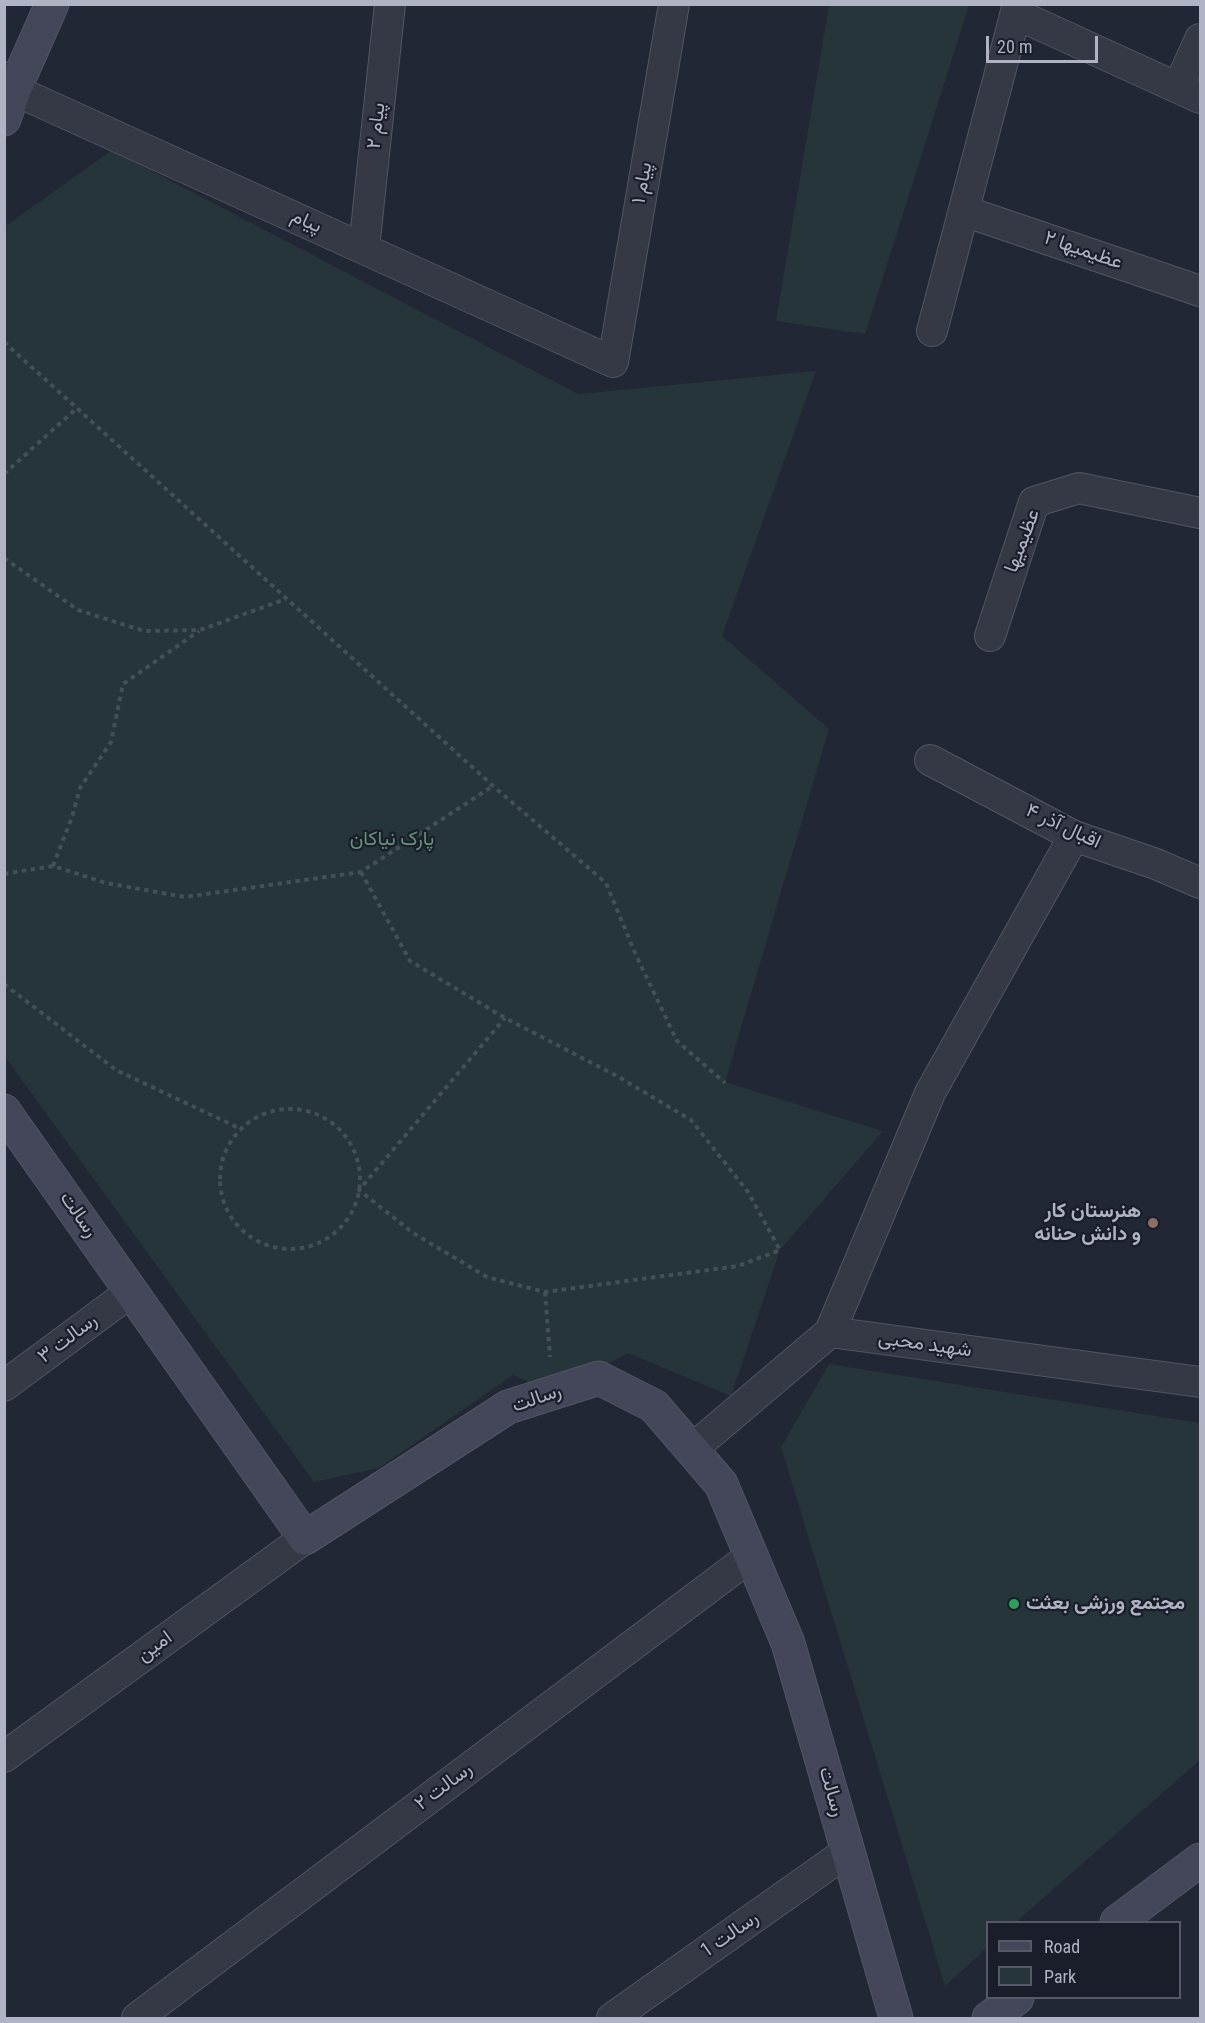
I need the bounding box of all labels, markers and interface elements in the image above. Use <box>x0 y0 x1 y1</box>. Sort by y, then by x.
scale bar <box>989 24 1102 62</box>
text: 20 m <box>997 36 1032 57</box>
street label: پیام ۲ <box>363 102 391 150</box>
street label: پیام ۱ <box>628 160 658 206</box>
street label: پیام <box>287 205 325 239</box>
street label: عظیمیها ۲ <box>1041 226 1125 276</box>
street label: عظیمیها <box>1000 506 1046 576</box>
street label: اقبال آذر ۴ <box>1021 799 1105 855</box>
park label: پارک نیاکان <box>350 828 434 852</box>
street label: رسالت <box>54 1187 102 1243</box>
place label: هنرستان کار و دانش حنانه <box>1034 1200 1141 1247</box>
marker: هنرستان کار و دانش حنانه <box>1146 1216 1160 1230</box>
street label: رسالت ۳ <box>33 1309 103 1369</box>
street label: شهید محبی <box>877 1327 973 1363</box>
street label: رسالت <box>509 1379 565 1419</box>
place label: مجتمع ورزشی بعثت <box>1026 1592 1185 1616</box>
marker: مجتمع ورزشی بعثت <box>1007 1597 1021 1611</box>
street label: امین <box>133 1626 177 1668</box>
street label: رسالت ۲ <box>411 1758 477 1816</box>
street label: رسالت <box>812 1764 850 1820</box>
street label: رسالت 1 <box>696 1907 764 1963</box>
legend <box>986 1921 1181 1999</box>
text: Road <box>1044 1936 1080 1957</box>
text: Park <box>1044 1966 1076 1987</box>

